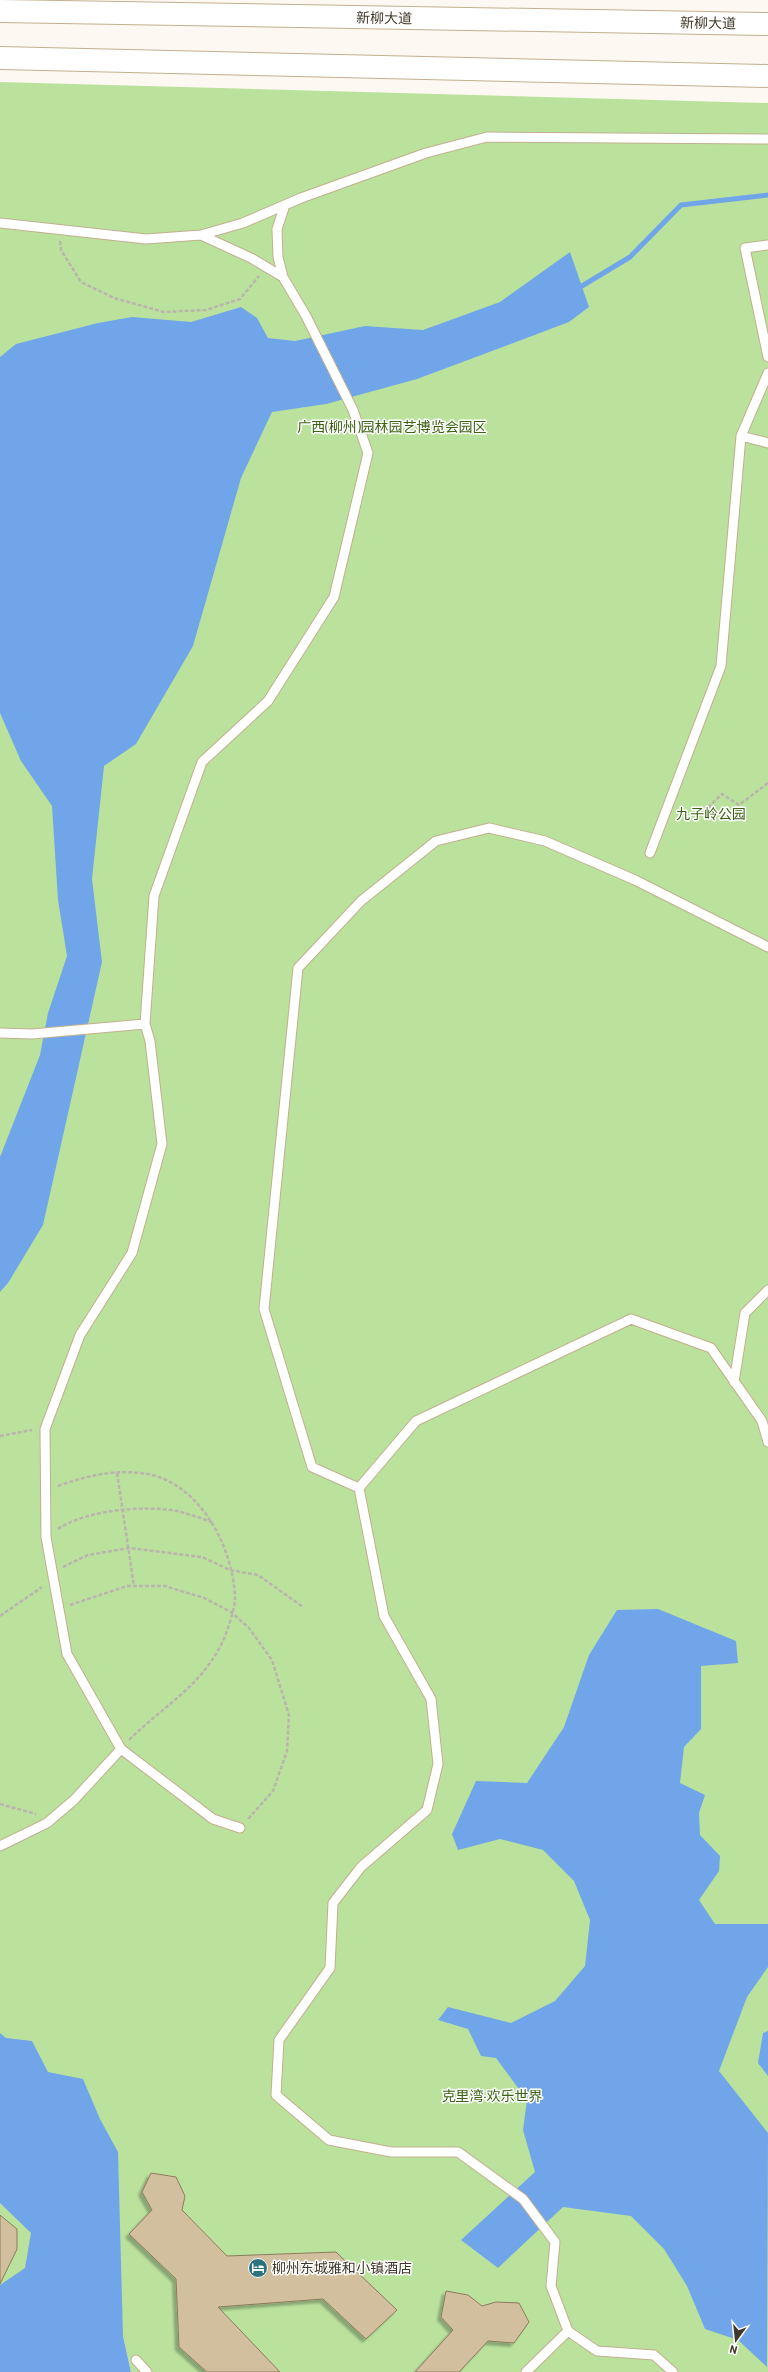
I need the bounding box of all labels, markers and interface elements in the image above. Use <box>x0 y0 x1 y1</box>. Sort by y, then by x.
street label: 新柳大道 <box>356 9 412 26</box>
street label: 新柳大道 <box>680 14 736 31</box>
park label: 广西(柳州)园林园艺博览会园区 <box>297 418 487 435</box>
park label: 九子岭公园 <box>676 805 746 822</box>
park label: 克里湾·欢乐世界 <box>442 2087 542 2104</box>
hotel icon: 柳州东城雅和小镇酒店 <box>247 2257 269 2279</box>
place label: 柳州东城雅和小镇酒店 <box>272 2259 412 2276</box>
north arrow <box>716 2320 756 2360</box>
text: N <box>728 2343 739 2357</box>

